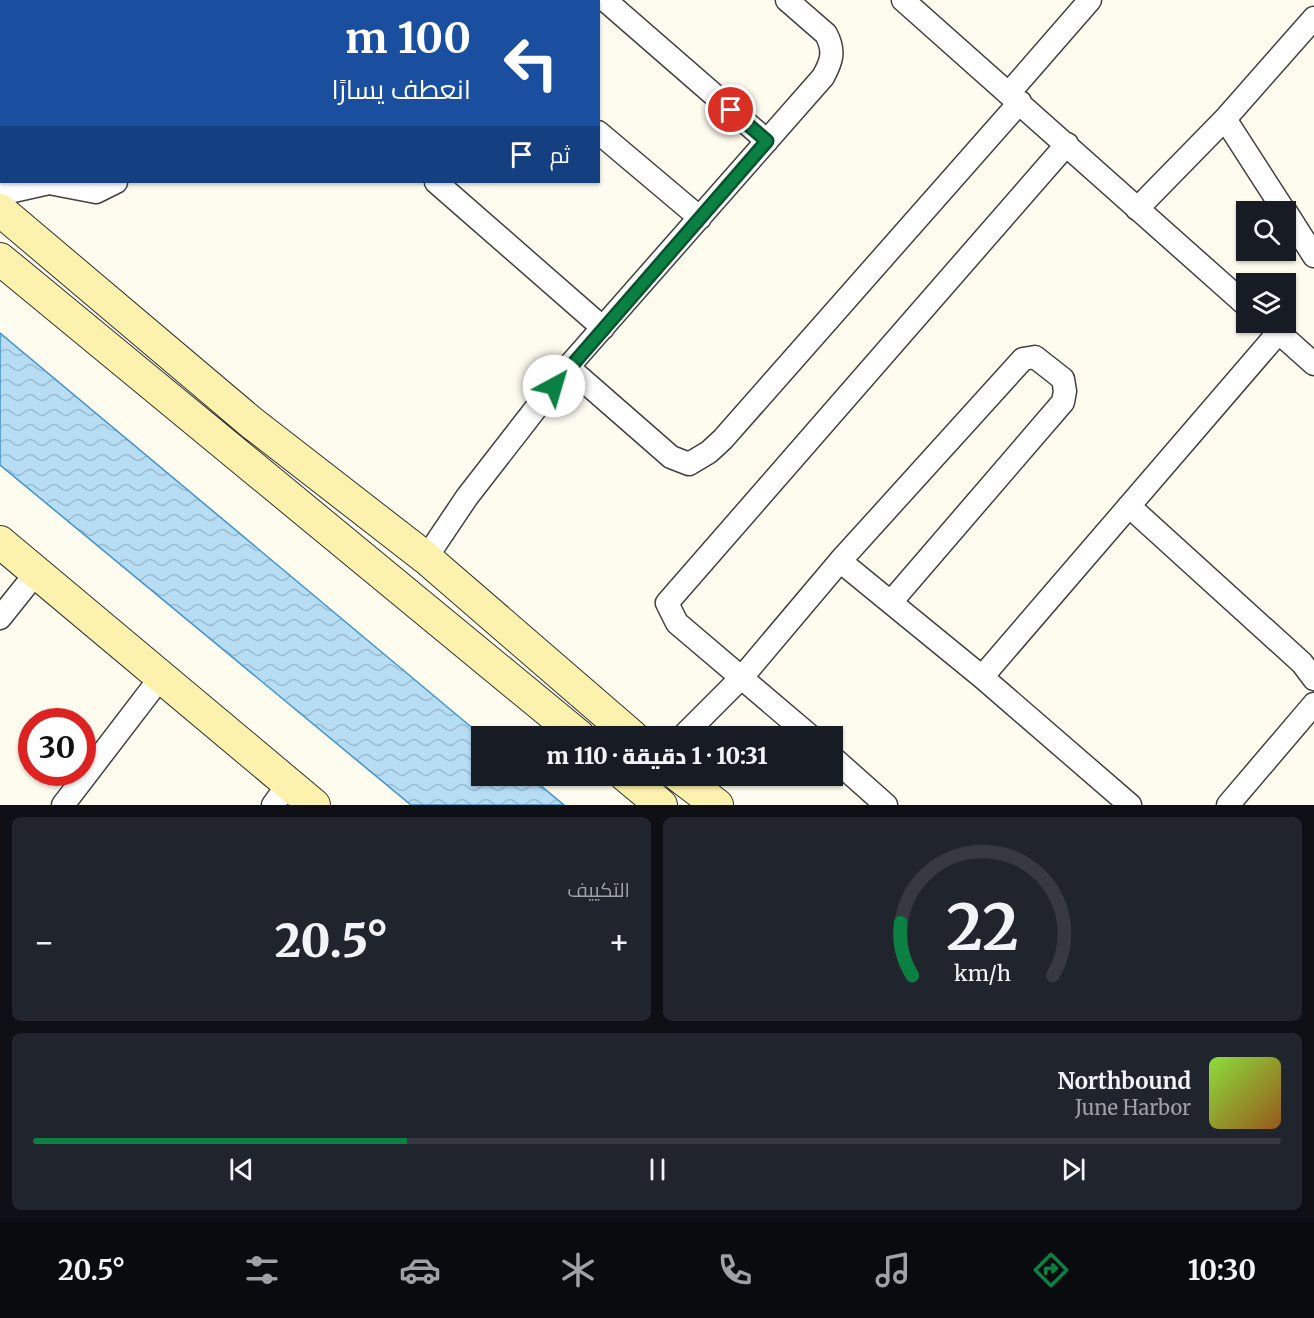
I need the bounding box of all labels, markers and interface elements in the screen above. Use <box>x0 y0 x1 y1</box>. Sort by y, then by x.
text: 100 m <box>345 12 471 64</box>
icon: left <box>492 24 570 102</box>
text: انعطف يسارًا <box>331 72 471 106</box>
pin <box>705 84 756 135</box>
icon: arrive <box>714 93 747 126</box>
icon: arrive <box>505 138 538 171</box>
text: ثم <box>550 141 570 169</box>
map controls <box>1236 201 1296 333</box>
button: search <box>1236 201 1296 261</box>
button: layers <box>1236 273 1296 333</box>
position arrow <box>522 354 586 418</box>
speed limit sign: 30 <box>18 708 96 786</box>
text: 10:31 · 1 دقيقة · 110 m <box>547 742 767 770</box>
text: التكييف <box>567 877 630 902</box>
text: 22 <box>946 889 1019 967</box>
text: 20.5° <box>275 913 388 969</box>
text: − <box>33 922 55 963</box>
text: + <box>608 922 630 963</box>
text: km/h <box>954 960 1011 987</box>
text: Northbound <box>1058 1067 1191 1095</box>
text: June Harbor <box>1075 1095 1191 1120</box>
icon: previous <box>225 1153 258 1186</box>
icon: pause <box>641 1153 674 1186</box>
icon: next <box>1057 1153 1090 1186</box>
icon: filters <box>241 1249 283 1291</box>
icon: car <box>399 1249 441 1291</box>
icon: climate <box>557 1249 599 1291</box>
icon: phone <box>714 1249 756 1291</box>
icon: music <box>872 1249 914 1291</box>
icon: directions <box>1030 1249 1072 1291</box>
text: 20.5° <box>58 1253 125 1287</box>
text: 10:30 <box>1188 1253 1256 1287</box>

